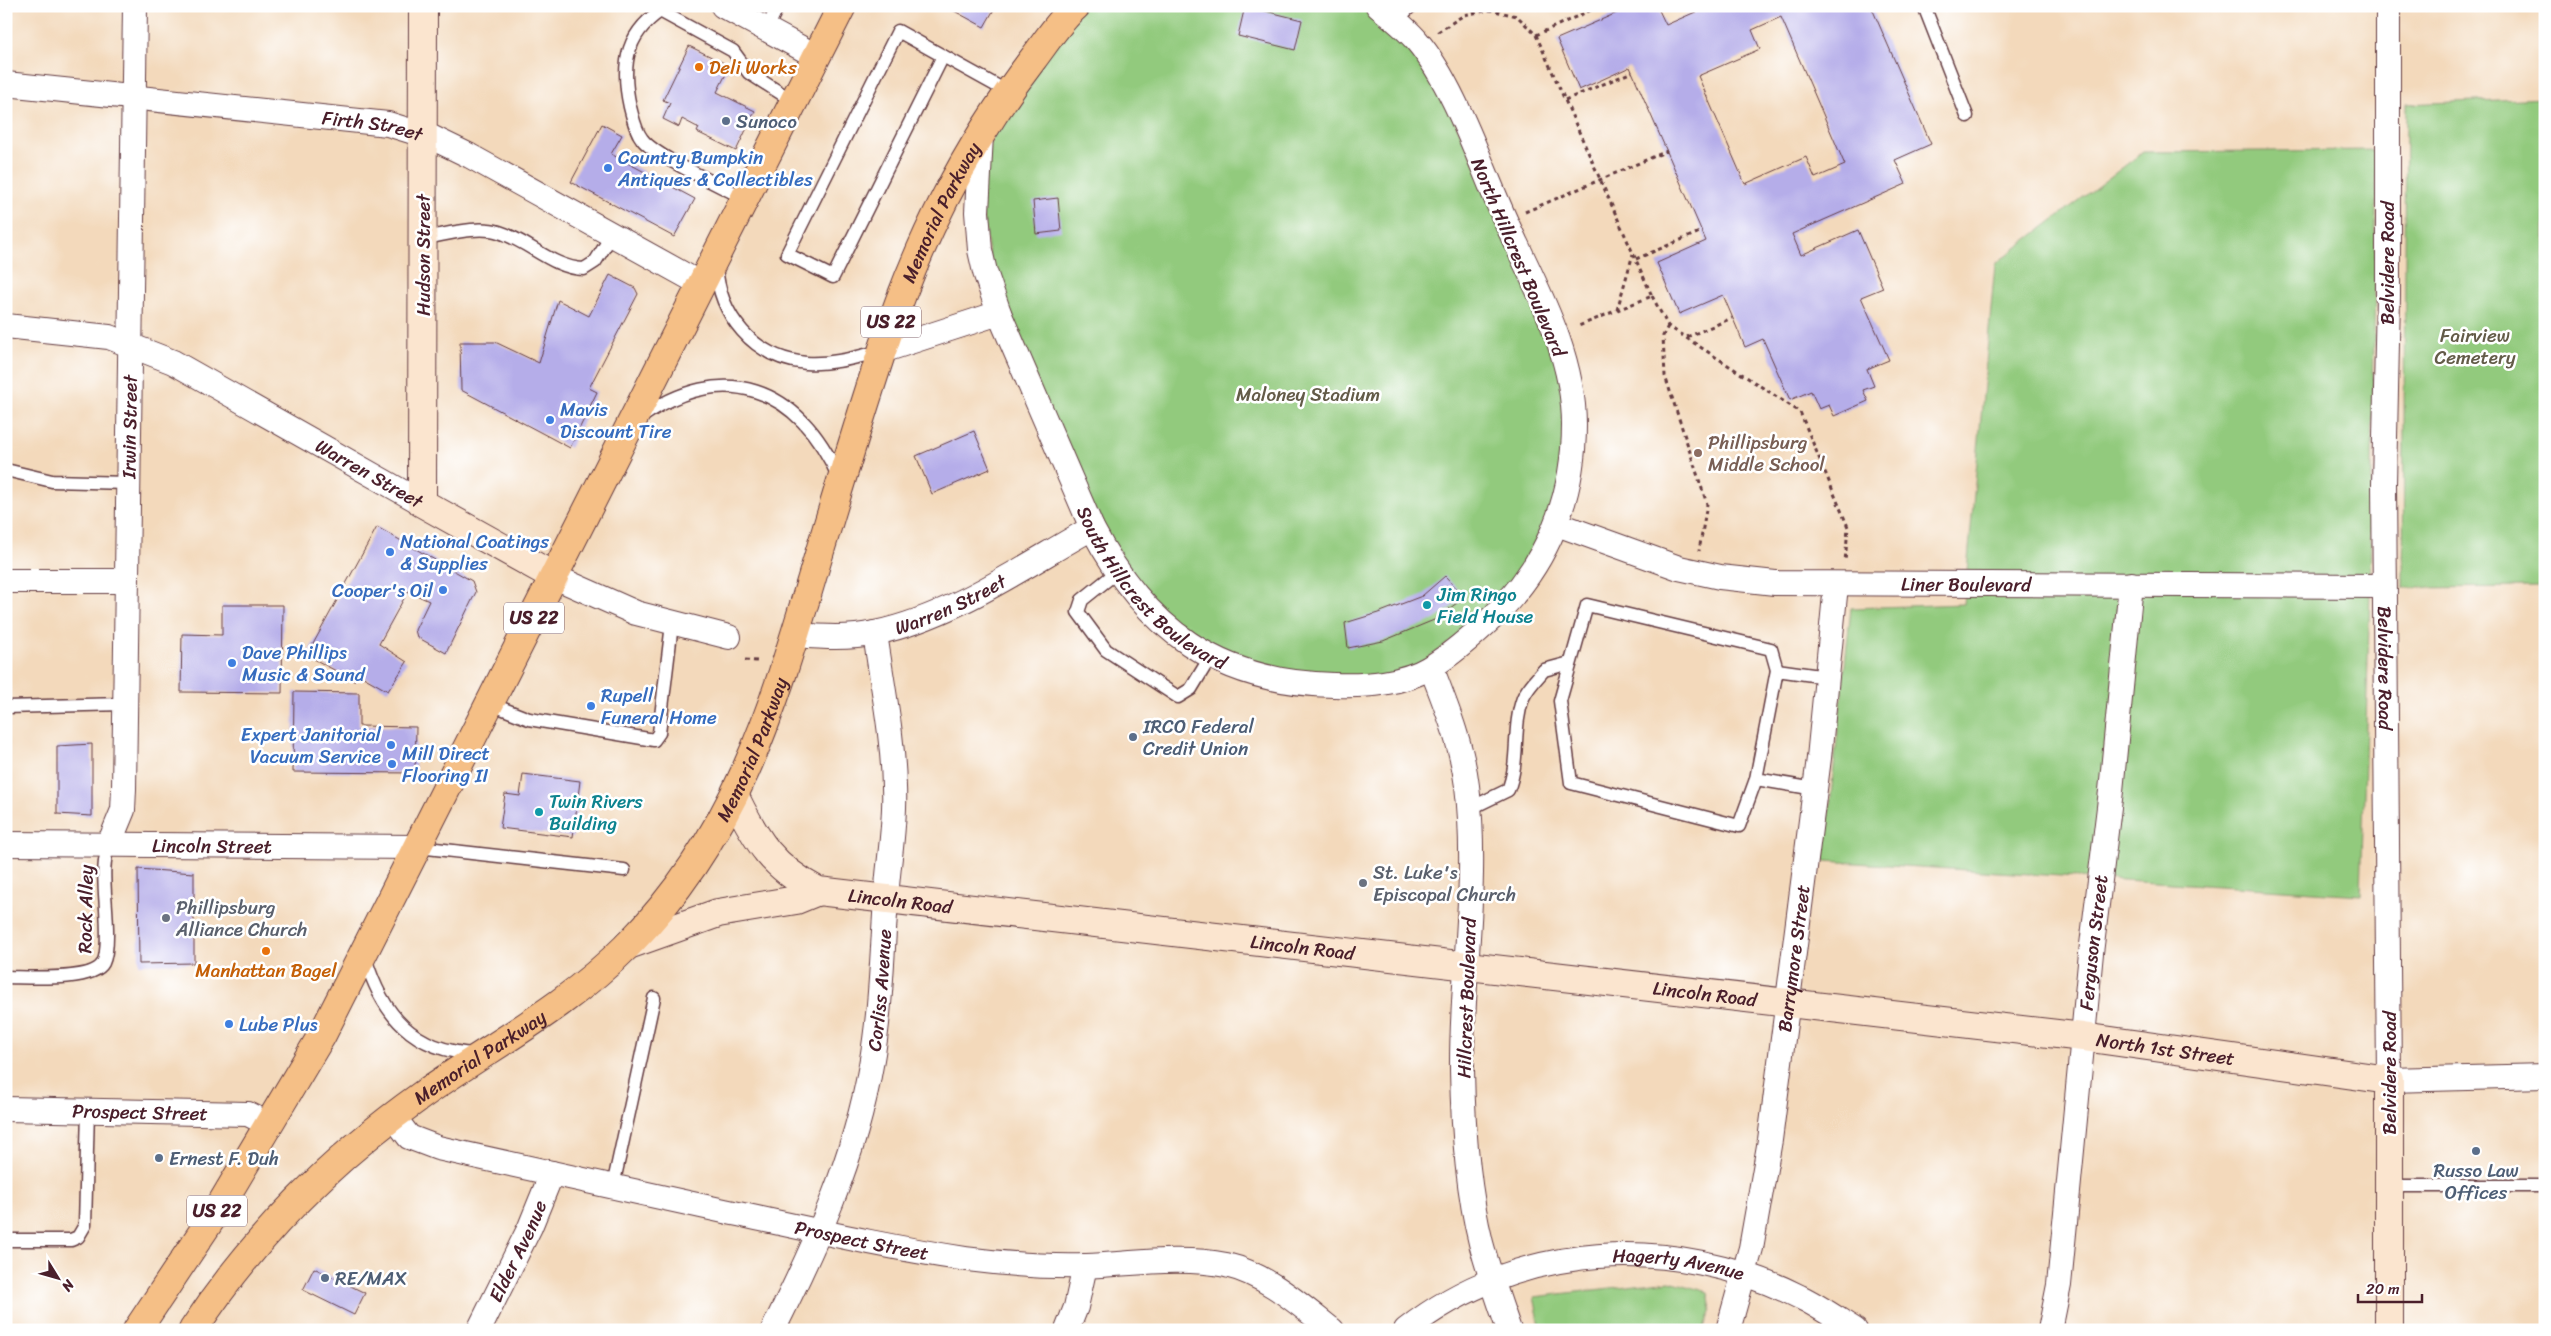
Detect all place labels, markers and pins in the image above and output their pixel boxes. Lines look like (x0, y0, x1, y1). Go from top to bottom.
place label: Deli Works (709, 51, 797, 84)
marker: Deli Works (693, 61, 705, 73)
place label: Sunoco (736, 105, 797, 138)
marker: Sunoco (720, 115, 732, 127)
place label: Country Bumpkin Antiques & Collectibles (617, 141, 813, 196)
marker: Country Bumpkin Antiques & Collectibles (602, 162, 614, 174)
place label: Mavis Discount Tire (560, 393, 672, 448)
marker: Mavis Discount Tire (544, 414, 556, 426)
place label: Phillipsburg Middle School (1708, 426, 1825, 481)
marker: Phillipsburg Middle School (1692, 447, 1704, 459)
place label: National Coatings & Supplies (400, 525, 549, 580)
marker: National Coatings & Supplies (384, 546, 396, 558)
place label: Cooper's Oil (332, 574, 434, 607)
place label: Jim Ringo Field House (1436, 578, 1534, 633)
marker: Cooper's Oil (437, 584, 449, 596)
marker: Jim Ringo Field House (1421, 599, 1433, 611)
place label: Dave Phillips Music & Sound (242, 636, 366, 691)
marker: Dave Phillips Music & Sound (226, 657, 238, 669)
place label: Rupell Funeral Home (601, 679, 717, 734)
marker: Rupell Funeral Home (585, 700, 597, 712)
place label: IRCO Federal Credit Union (1142, 710, 1254, 765)
place label: Expert Janitorial Vacuum Service (241, 718, 382, 773)
marker: IRCO Federal Credit Union (1127, 731, 1139, 743)
place label: Mill Direct Flooring II (402, 737, 490, 792)
marker: Expert Janitorial Vacuum Service (385, 739, 397, 751)
marker: Mill Direct Flooring II (386, 758, 398, 770)
place label: Twin Rivers Building (549, 785, 643, 840)
marker: Twin Rivers Building (533, 806, 545, 818)
place label: St. Luke's Episcopal Church (1373, 856, 1516, 911)
marker: St. Luke's Episcopal Church (1357, 877, 1369, 889)
place label: Phillipsburg Alliance Church (175, 891, 307, 946)
marker: Phillipsburg Alliance Church (160, 912, 172, 924)
marker: Manhattan Bagel (260, 945, 272, 957)
place label: Manhattan Bagel (195, 954, 337, 987)
place label: Lube Plus (239, 1008, 318, 1041)
marker: Lube Plus (223, 1018, 235, 1030)
place label: Ernest F. Duh (169, 1142, 279, 1175)
marker: Russo Law Offices (2470, 1145, 2482, 1157)
marker: Ernest F. Duh (153, 1152, 165, 1164)
place label: Russo Law Offices (2433, 1154, 2519, 1209)
place label: RE/MAX (335, 1262, 407, 1295)
marker: RE/MAX (319, 1272, 331, 1284)

